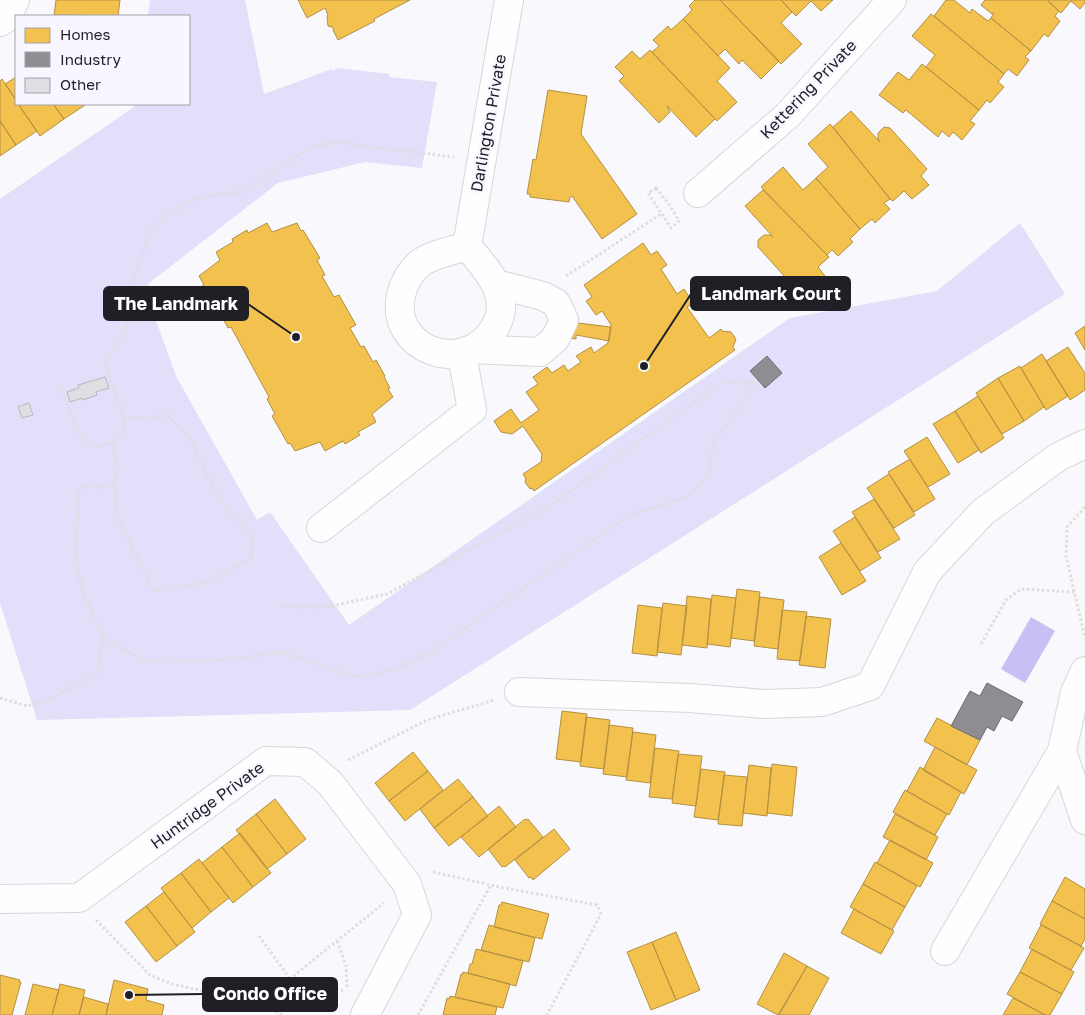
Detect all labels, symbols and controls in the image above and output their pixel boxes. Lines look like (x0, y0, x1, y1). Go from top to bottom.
legend (15, 15, 190, 105)
text: Homes (60, 25, 110, 43)
street label: Kettering Private (756, 35, 860, 143)
text: Industry (60, 50, 121, 68)
street label: Darlington Private (466, 53, 510, 193)
text: Other (60, 75, 101, 93)
callout: Landmark Court (691, 277, 850, 310)
text: Landmark Court (701, 282, 841, 304)
callout: The Landmark (104, 287, 248, 320)
text: The Landmark (114, 292, 239, 314)
street label: Huntridge Private (146, 757, 268, 853)
callout: Condo Office (203, 978, 337, 1011)
text: Condo Office (213, 982, 327, 1004)

